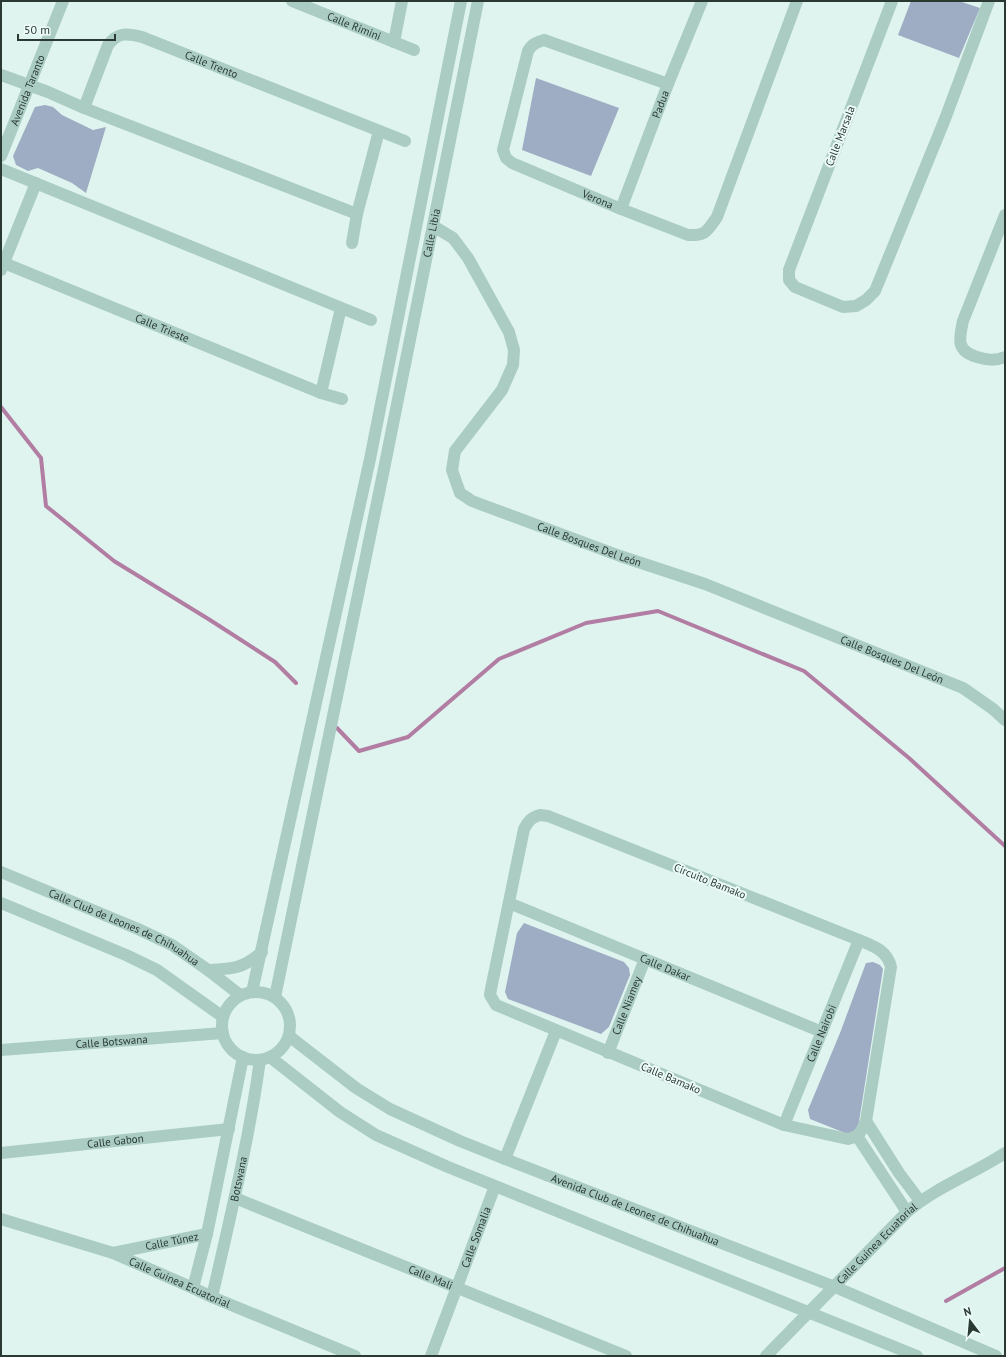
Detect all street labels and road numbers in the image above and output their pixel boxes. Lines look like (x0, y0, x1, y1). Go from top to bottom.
street label: Calle Rimini (325, 9, 383, 43)
street label: Calle Trento (183, 48, 240, 81)
street label: Avenida Taranto (7, 53, 48, 128)
street label: Padua (649, 88, 672, 120)
street label: Calle Marsala (822, 104, 858, 168)
street label: Verona (579, 186, 615, 212)
street label: Calle Libia (420, 207, 443, 259)
street label: Calle Trieste (133, 311, 192, 345)
street label: Calle Bosques Del León (535, 519, 643, 570)
street label: Calle Bosques Del León (838, 632, 946, 686)
street label: Circuito Bamako (672, 860, 748, 902)
street label: Calle Club de Leones de Chihuahua (47, 886, 202, 969)
street label: Calle Dakar (638, 951, 693, 984)
street label: Calle Niamey (609, 973, 645, 1037)
street label: Calle Nairobi (803, 1002, 839, 1064)
street label: Calle Botswana (75, 1032, 148, 1051)
street label: Calle Bamako (639, 1059, 703, 1097)
street label: Calle Gabon (86, 1131, 144, 1151)
street label: Botswana (227, 1155, 250, 1203)
street label: Avenida Club de Leones de Chihuahua (549, 1171, 721, 1248)
street label: Calle Guinea Ecuatorial (833, 1199, 921, 1287)
street label: Calle Somalia (458, 1205, 494, 1270)
street label: Calle Túnez (144, 1229, 200, 1253)
street label: Calle Guinea Ecuatorial (127, 1254, 233, 1311)
street label: Calle Mali (406, 1262, 455, 1292)

